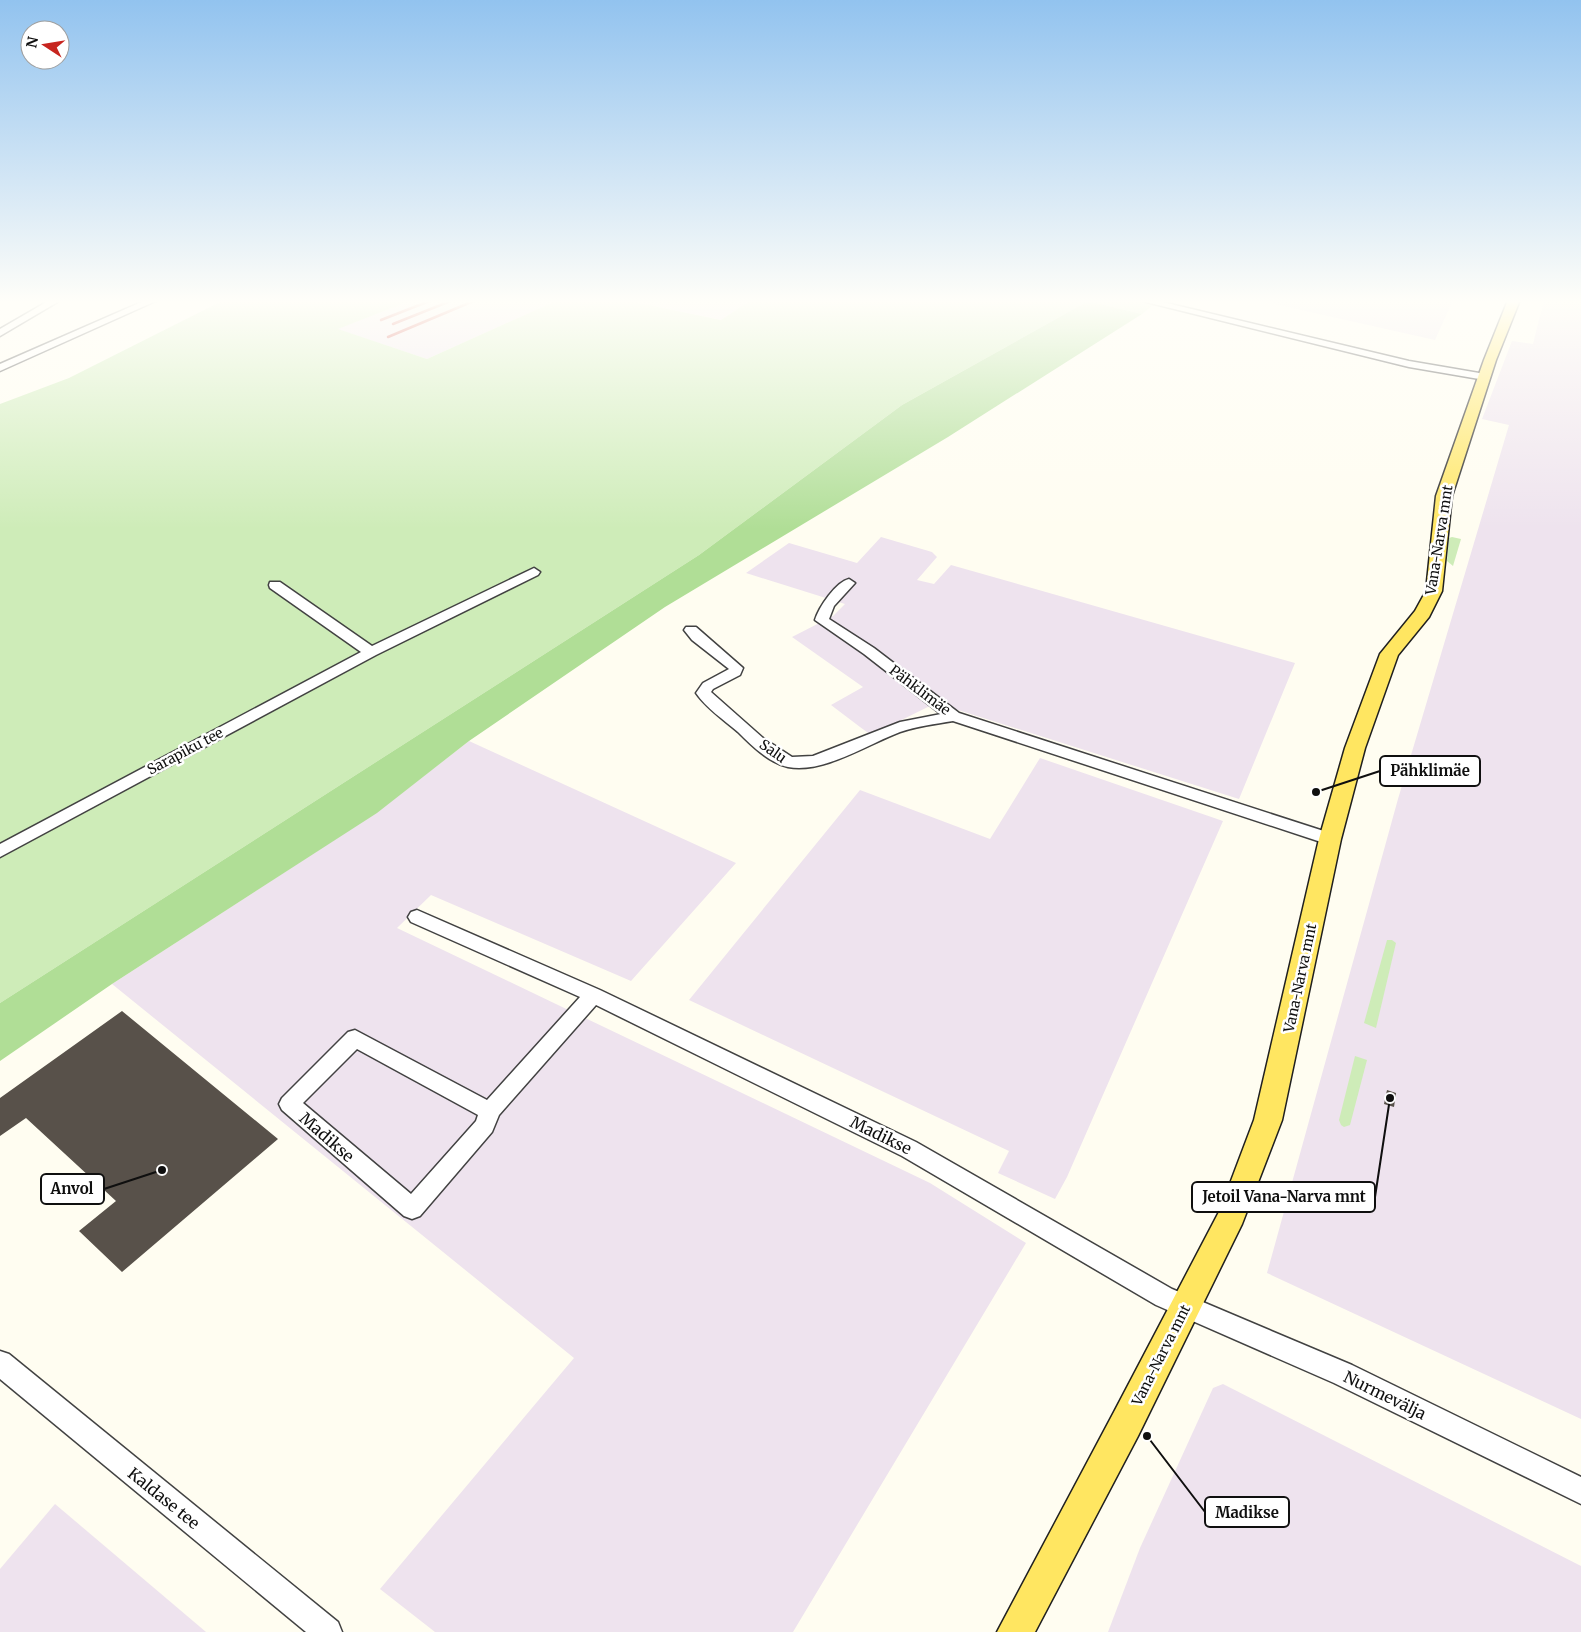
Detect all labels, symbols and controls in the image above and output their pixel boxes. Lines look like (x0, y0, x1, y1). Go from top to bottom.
north arrow (20, 20, 70, 70)
text: N (22, 35, 42, 50)
street label: Vana-Narva mnt (1421, 483, 1457, 597)
street label: Pähklimäe (886, 661, 954, 719)
street label: Sarapiku tee (144, 723, 226, 779)
street label: Salu (756, 735, 790, 767)
callout: Pähklimäe (1380, 756, 1480, 786)
text: Pähklimäe (1390, 761, 1470, 780)
street label: Vana-Narva mnt (1279, 921, 1320, 1035)
street label: Madikse (296, 1108, 358, 1166)
street label: Madikse (847, 1112, 915, 1158)
callout: Anvol (41, 1174, 104, 1204)
text: Anvol (50, 1179, 94, 1198)
callout: Jetoil Vana-Narva mnt (1192, 1182, 1375, 1212)
text: Jetoil Vana-Narva mnt (1201, 1187, 1366, 1206)
street label: Vana-Narva mnt (1127, 1301, 1194, 1409)
street label: Nurmevälja (1340, 1366, 1430, 1424)
street label: Kaldase tee (124, 1463, 204, 1533)
callout: Madikse (1205, 1497, 1289, 1527)
text: Madikse (1215, 1503, 1279, 1522)

